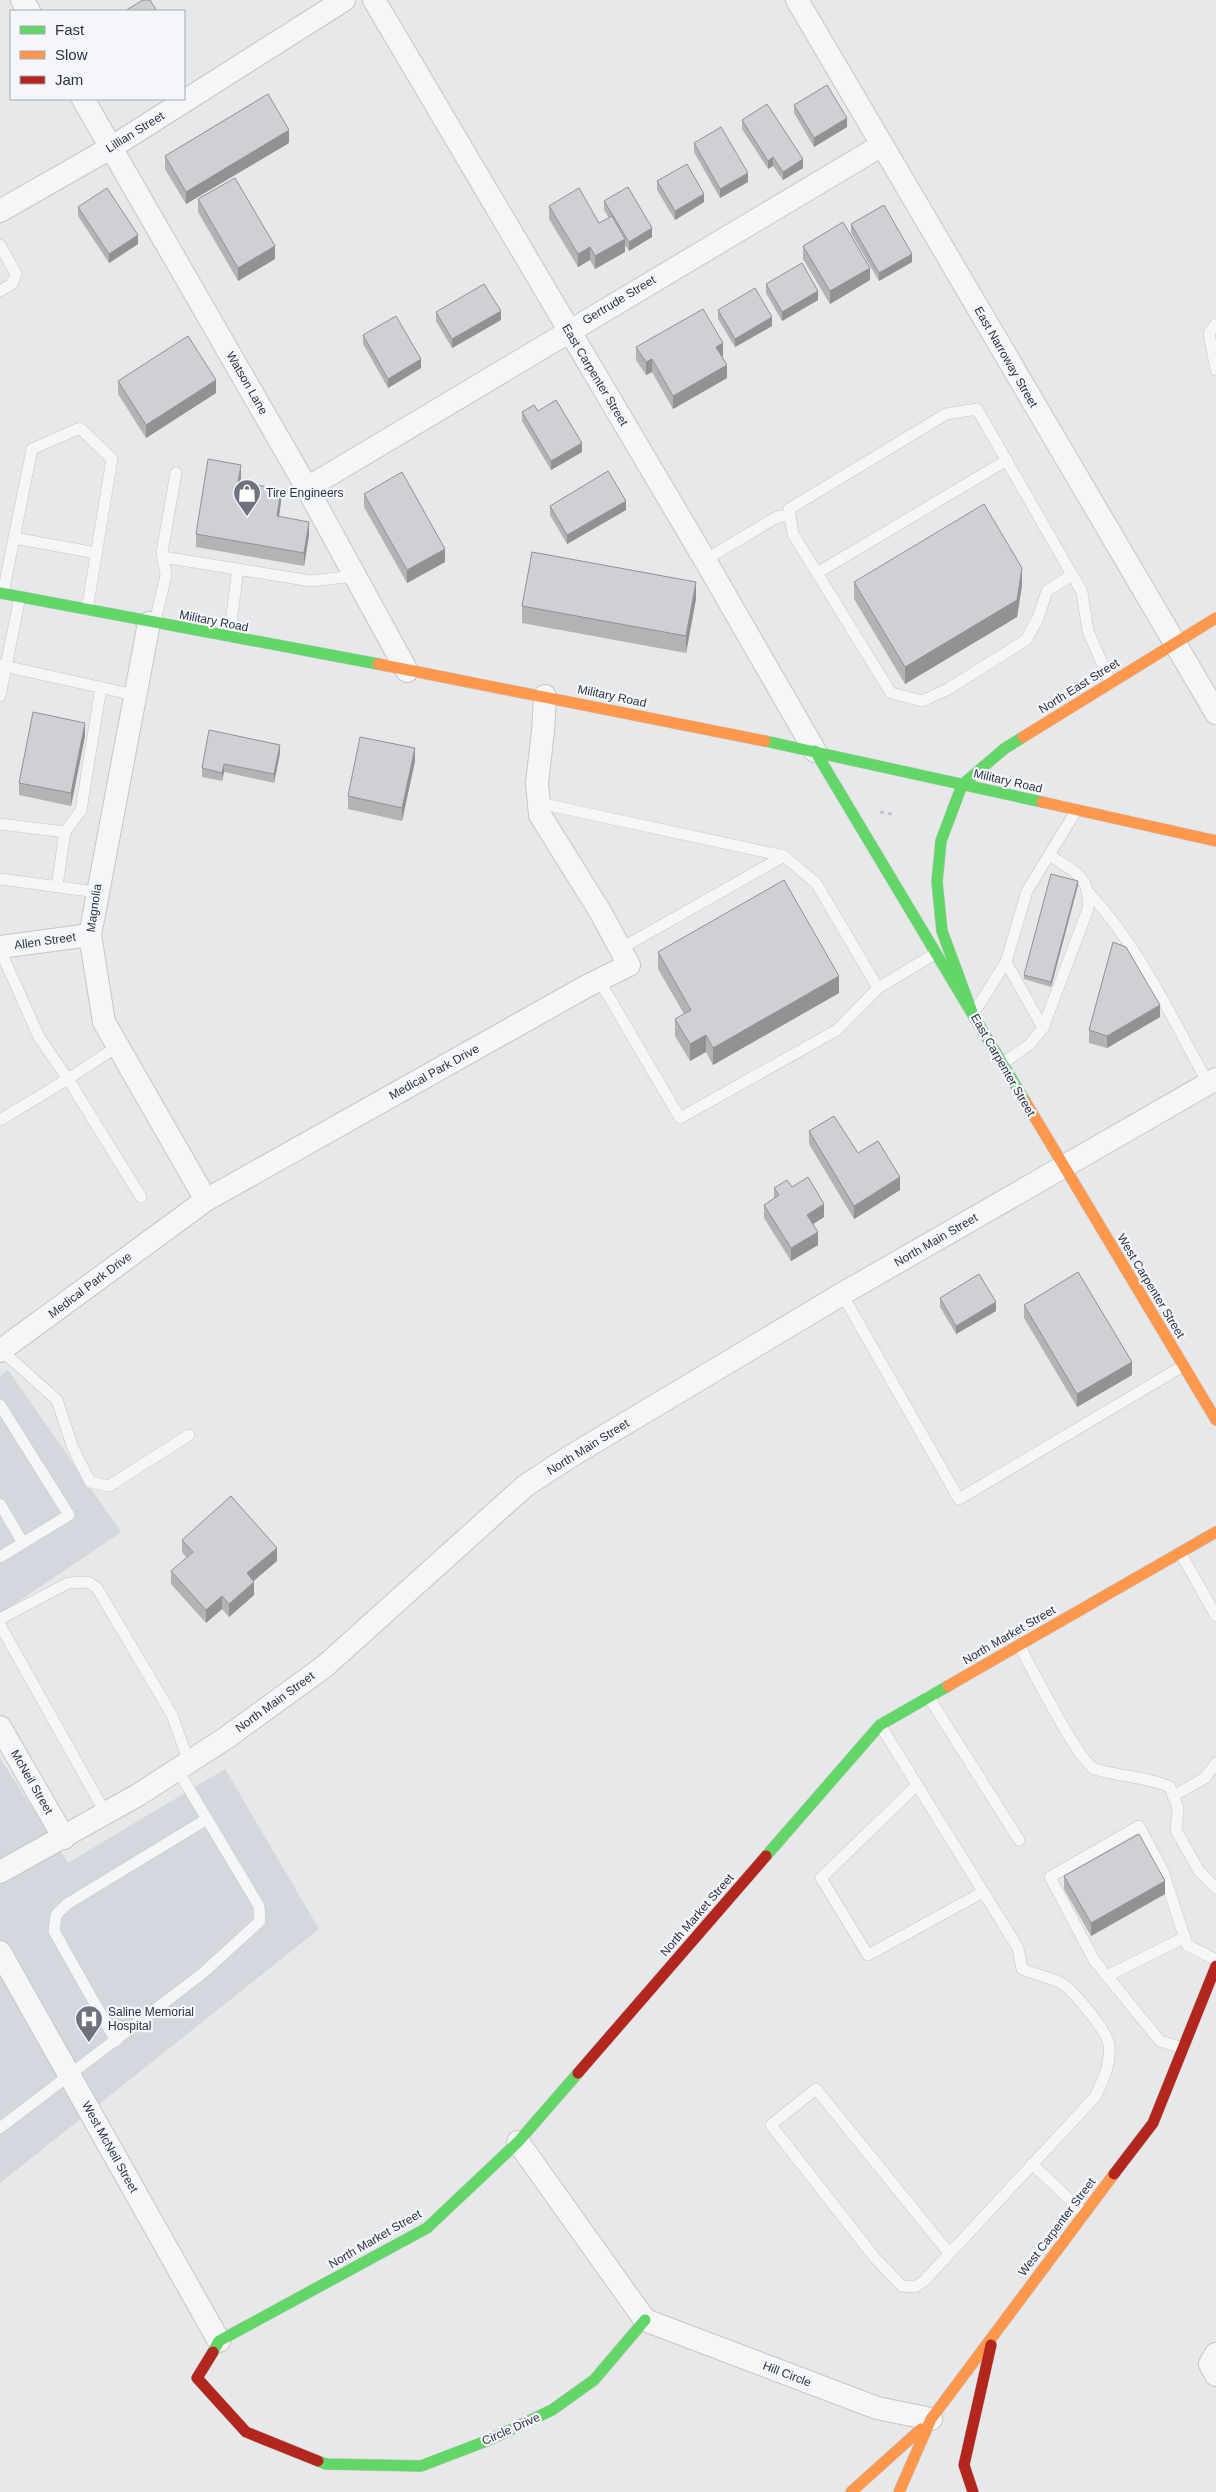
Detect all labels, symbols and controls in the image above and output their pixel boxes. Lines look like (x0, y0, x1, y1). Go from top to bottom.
legend (10, 10, 185, 100)
text: Fast (55, 21, 85, 38)
text: Slow (55, 46, 88, 63)
text: Jam (55, 71, 83, 88)
street label: Lillian Street (103, 108, 167, 155)
street label: Gertrude Street (580, 272, 659, 327)
street label: East Narroway Street (971, 304, 1041, 410)
street label: East Carpenter Street (559, 322, 631, 429)
street label: Watson Lane (223, 349, 271, 417)
shop icon: Tire Engineers (232, 478, 262, 517)
place label: Tire Engineers (266, 486, 344, 500)
street label: Military Road (178, 607, 250, 635)
street label: North East Street (1036, 655, 1122, 716)
street label: Military Road (576, 682, 648, 710)
street label: Military Road (972, 766, 1044, 796)
street label: Magnolia (84, 883, 104, 933)
street label: Allen Street (13, 930, 77, 952)
street label: East Carpenter Street (968, 1011, 1038, 1119)
street label: Medical Park Drive (387, 1041, 482, 1103)
street label: North Main Street (892, 1210, 981, 1270)
street label: West Carpenter Street (1114, 1231, 1188, 1341)
street label: Medical Park Drive (46, 1249, 135, 1321)
street label: North Main Street (544, 1416, 632, 1478)
street label: North Market Street (960, 1602, 1058, 1667)
street label: North Main Street (233, 1668, 318, 1735)
street label: McNeil Street (8, 1747, 56, 1817)
street label: North Market Street (657, 1870, 737, 1959)
hospital icon: Saline Memorial Hospital (74, 2004, 104, 2043)
place label: Saline Memorial Hospital (108, 2005, 194, 2033)
street label: West McNeil Street (79, 2099, 141, 2196)
street label: West Carpenter Street (1016, 2175, 1099, 2279)
street label: North Market Street (326, 2206, 424, 2271)
street label: Hill Circle (761, 2358, 813, 2390)
street label: Circle Drive (480, 2410, 542, 2448)

